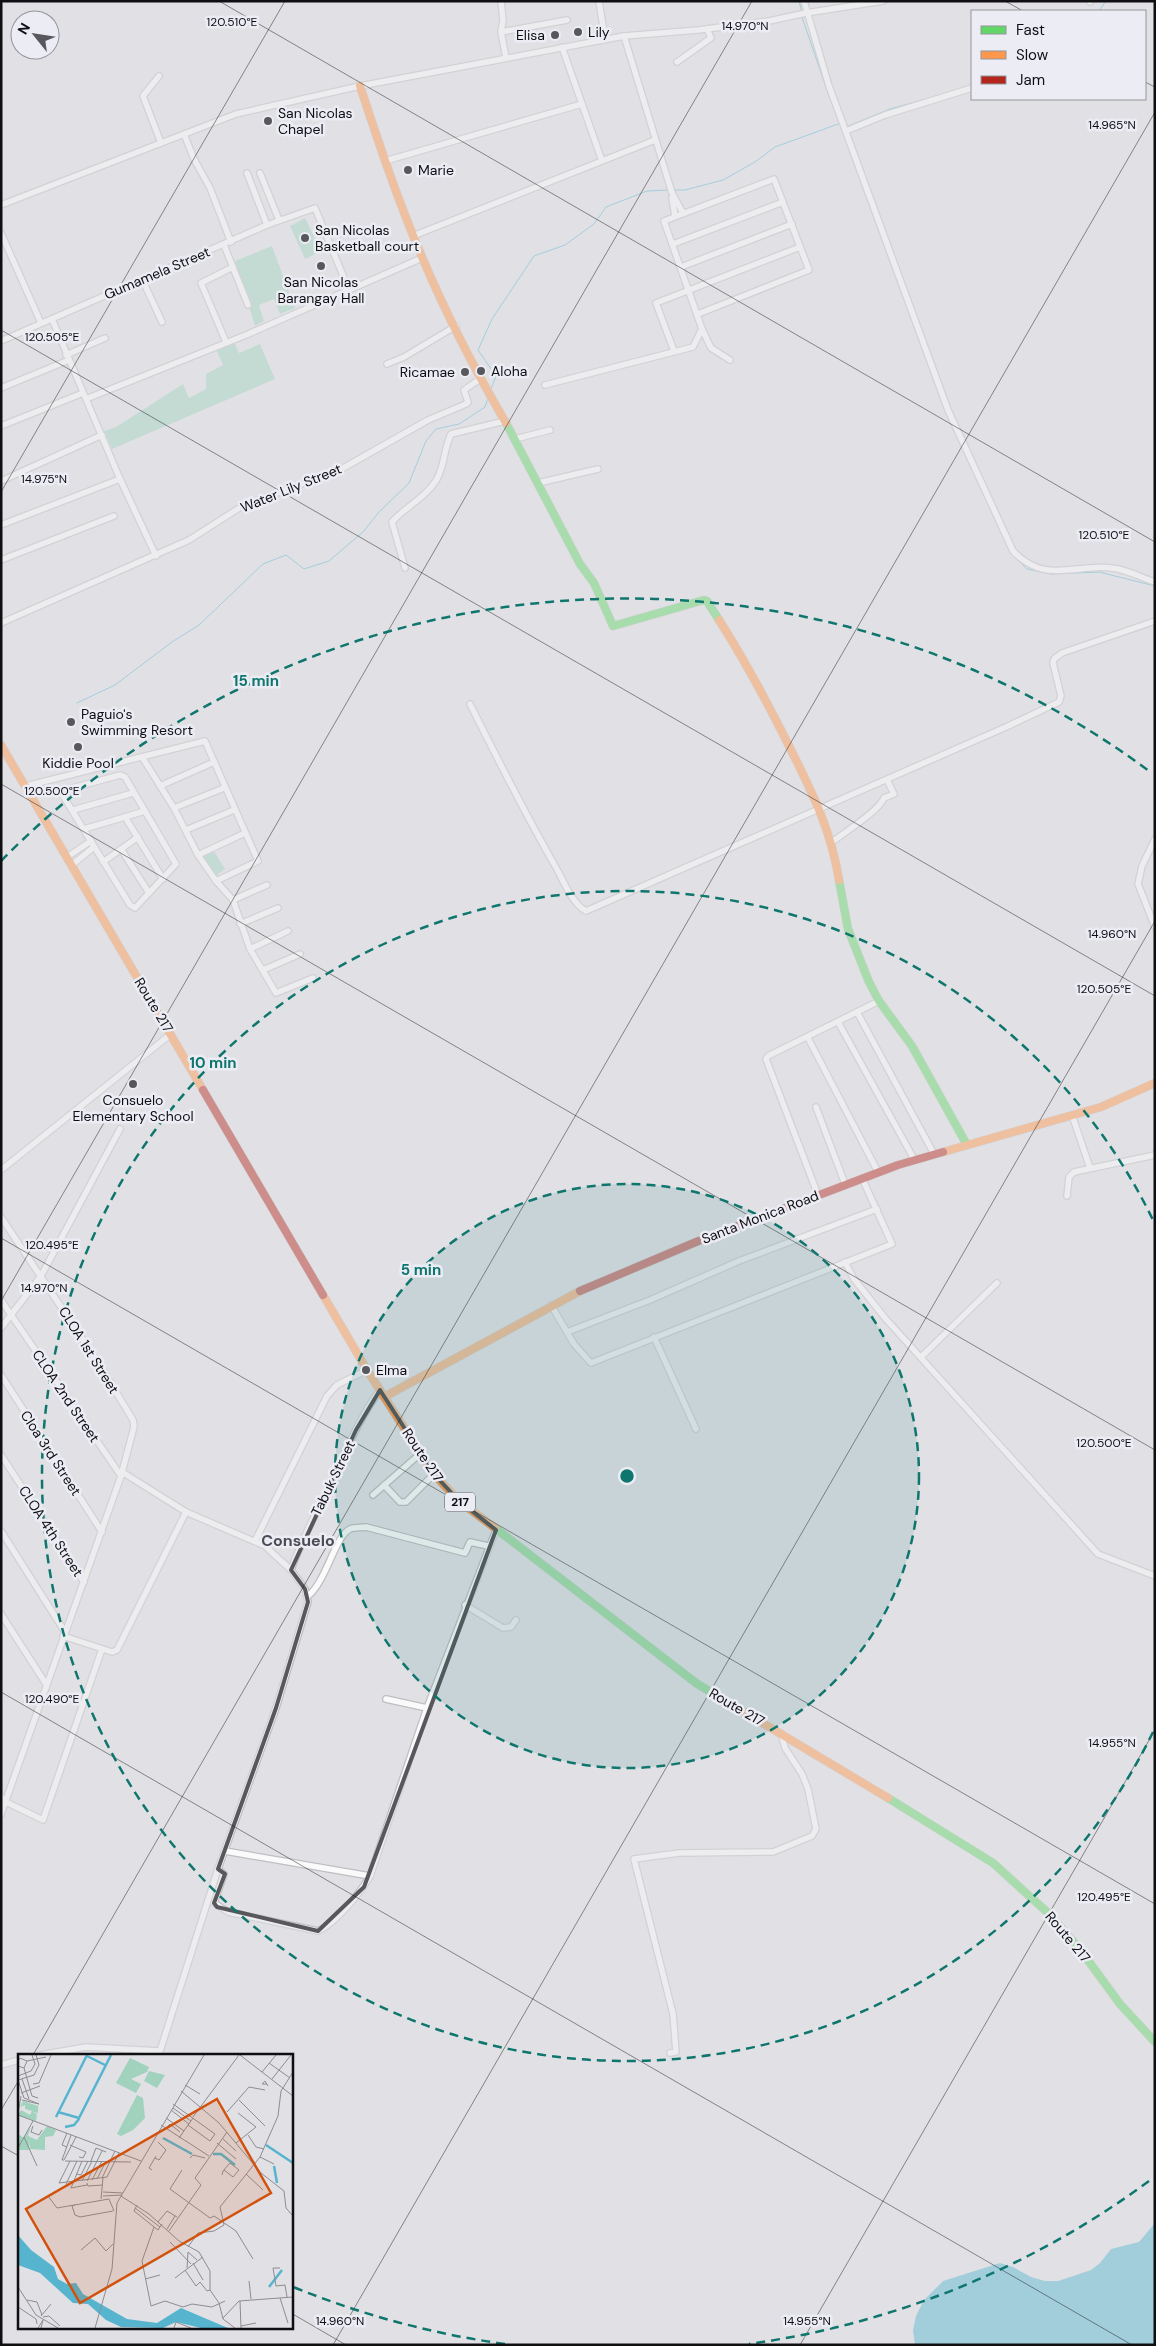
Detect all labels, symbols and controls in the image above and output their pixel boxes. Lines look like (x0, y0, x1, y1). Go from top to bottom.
north arrow (10, 10, 60, 60)
legend (971, 10, 1146, 100)
text: 120.510°E (207, 14, 258, 30)
text: 14.970°N (721, 18, 769, 34)
text: N (13, 20, 34, 37)
text: Fast (1016, 20, 1045, 40)
place label: Lily (588, 23, 610, 41)
place label: Elisa (516, 26, 545, 44)
marker: Lily (572, 26, 584, 38)
marker: Elisa (549, 29, 561, 41)
text: Slow (1016, 45, 1049, 65)
text: Jam (1016, 70, 1045, 90)
place label: San Nicolas Chapel (278, 104, 353, 138)
marker: San Nicolas Chapel (262, 115, 274, 127)
text: 14.965°N (1088, 117, 1136, 133)
place label: Marie (418, 161, 454, 179)
marker: Marie (402, 164, 414, 176)
place label: San Nicolas Basketball court (315, 221, 419, 255)
marker: San Nicolas Basketball court (299, 232, 311, 244)
street label: Gumamela Street (101, 243, 213, 303)
marker: San Nicolas Barangay Hall (315, 260, 327, 272)
place label: San Nicolas Barangay Hall (277, 273, 365, 307)
text: 120.505°E (25, 329, 79, 345)
place label: Aloha (491, 362, 527, 380)
place label: Ricamae (400, 363, 455, 381)
marker: Aloha (475, 365, 487, 377)
marker: Ricamae (459, 366, 471, 378)
street label: Water Lily Street (238, 460, 344, 516)
text: 14.975°N (21, 471, 67, 487)
text: 120.510°E (1079, 527, 1130, 543)
text: 15 min (233, 671, 279, 691)
place label: Paguio's Swimming Resort (81, 705, 193, 739)
marker: Paguio's Swimming Resort (65, 716, 77, 728)
marker: Kiddie Pool (72, 741, 84, 753)
place label: Kiddie Pool (42, 754, 114, 772)
text: 120.500°E (24, 783, 80, 799)
text: 14.960°N (1088, 926, 1136, 942)
street label: Route 217 (131, 974, 177, 1036)
text: 120.505°E (1077, 981, 1131, 997)
text: 10 min (189, 1053, 237, 1073)
marker: Consuelo Elementary School (127, 1078, 139, 1090)
place label: Consuelo Elementary School (72, 1091, 194, 1125)
street label: Santa Monica Road (699, 1186, 821, 1248)
text: 120.495°E (25, 1237, 79, 1253)
text: 5 min (401, 1260, 441, 1280)
text: 14.970°N (20, 1280, 68, 1296)
street label: CLOA 1st Street (55, 1303, 123, 1397)
street label: CLOA 2nd Street (28, 1346, 104, 1446)
place label: Elma (376, 1361, 407, 1379)
marker: Elma (360, 1364, 372, 1376)
street label: Cloa 3rd Street (17, 1407, 85, 1499)
street label: Route 217 (398, 1425, 448, 1485)
text: 120.500°E (1076, 1435, 1132, 1451)
street label: Tabuk Street (307, 1437, 359, 1519)
centre of rings (618, 1467, 636, 1485)
street label: CLOA 4th Street (15, 1482, 87, 1580)
road number: 217 (445, 1492, 475, 1511)
district label: Consuelo (261, 1530, 335, 1551)
street label: Route 217 (706, 1684, 768, 1730)
text: 120.490°E (25, 1691, 79, 1707)
text: 14.955°N (1088, 1735, 1136, 1751)
text: 120.495°E (1077, 1889, 1131, 1905)
street label: Route 217 (1041, 1908, 1095, 1966)
inset map (18, 2054, 292, 2328)
text: 14.960°N (316, 2313, 364, 2329)
text: 14.955°N (783, 2313, 831, 2329)

